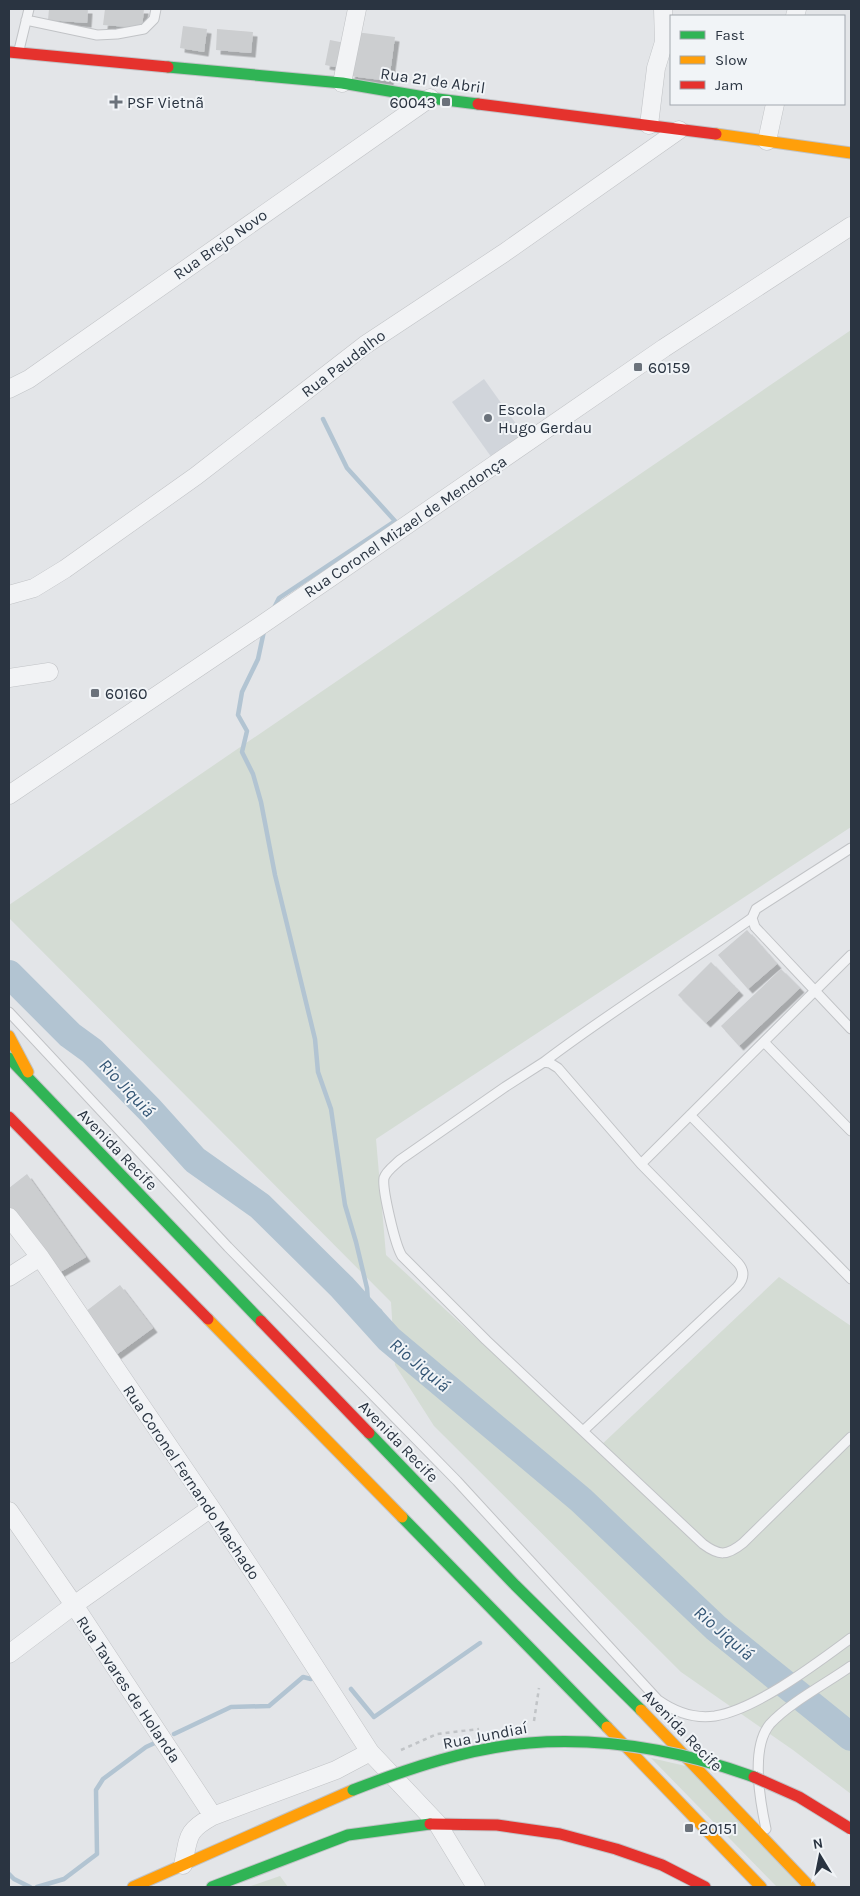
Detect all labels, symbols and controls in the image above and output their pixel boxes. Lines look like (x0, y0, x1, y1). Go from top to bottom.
legend (670, 15, 845, 105)
text: Fast (715, 26, 745, 44)
text: Slow (715, 51, 747, 69)
street label: Rua 21 de Abril (379, 64, 487, 97)
text: Jam (715, 76, 743, 94)
place label: PSF Vietnã (127, 93, 204, 112)
place label: 60043 (389, 93, 436, 112)
marker: PSF Vietnã (109, 95, 123, 109)
marker: 60043 (440, 96, 452, 108)
street label: Rua Brejo Novo (170, 205, 271, 284)
street label: Rua Paudalho (297, 326, 389, 401)
place label: 60159 (648, 358, 690, 377)
marker: 60159 (632, 361, 644, 373)
place label: Escola Hugo Gerdau (498, 400, 592, 437)
marker: Escola Hugo Gerdau (482, 412, 494, 424)
street label: Rua Coronel Mizael de Mendonça (300, 451, 510, 602)
place label: 60160 (105, 684, 148, 703)
marker: 60160 (89, 687, 101, 699)
water label: Rio Jiquiá (94, 1054, 160, 1122)
street label: Avenida Recife (74, 1104, 161, 1194)
water label: Rio Jiquiá (385, 1333, 455, 1397)
street label: Rua Coronel Fernando Machado (119, 1381, 264, 1583)
street label: Avenida Recife (355, 1396, 442, 1486)
water label: Rio Jiquiá (690, 1601, 758, 1665)
street label: Rua Tavares de Holanda (72, 1612, 185, 1766)
street label: Avenida Recife (639, 1685, 726, 1775)
street label: Rua Jundiaí (441, 1718, 529, 1753)
place label: 20151 (699, 1819, 737, 1838)
marker: 20151 (683, 1822, 695, 1834)
north arrow (795, 1831, 845, 1881)
text: N (811, 1834, 824, 1853)

